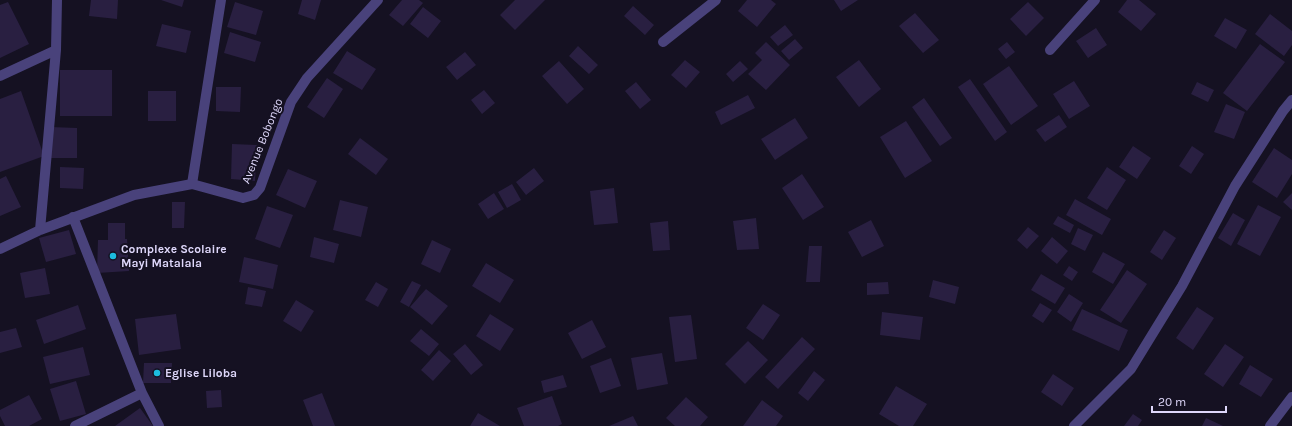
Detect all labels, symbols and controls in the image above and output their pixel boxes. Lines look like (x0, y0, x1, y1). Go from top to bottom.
street label: Avenue Bobongo (239, 96, 285, 186)
place label: Complexe Scolaire Mayi Matalala (121, 242, 227, 270)
marker: Complexe Scolaire Mayi Matalala (108, 251, 118, 261)
place label: Eglise Liloba (165, 366, 237, 380)
marker: Eglise Liloba (152, 368, 162, 378)
scale bar (1152, 388, 1226, 414)
text: 20 m (1158, 395, 1186, 409)

